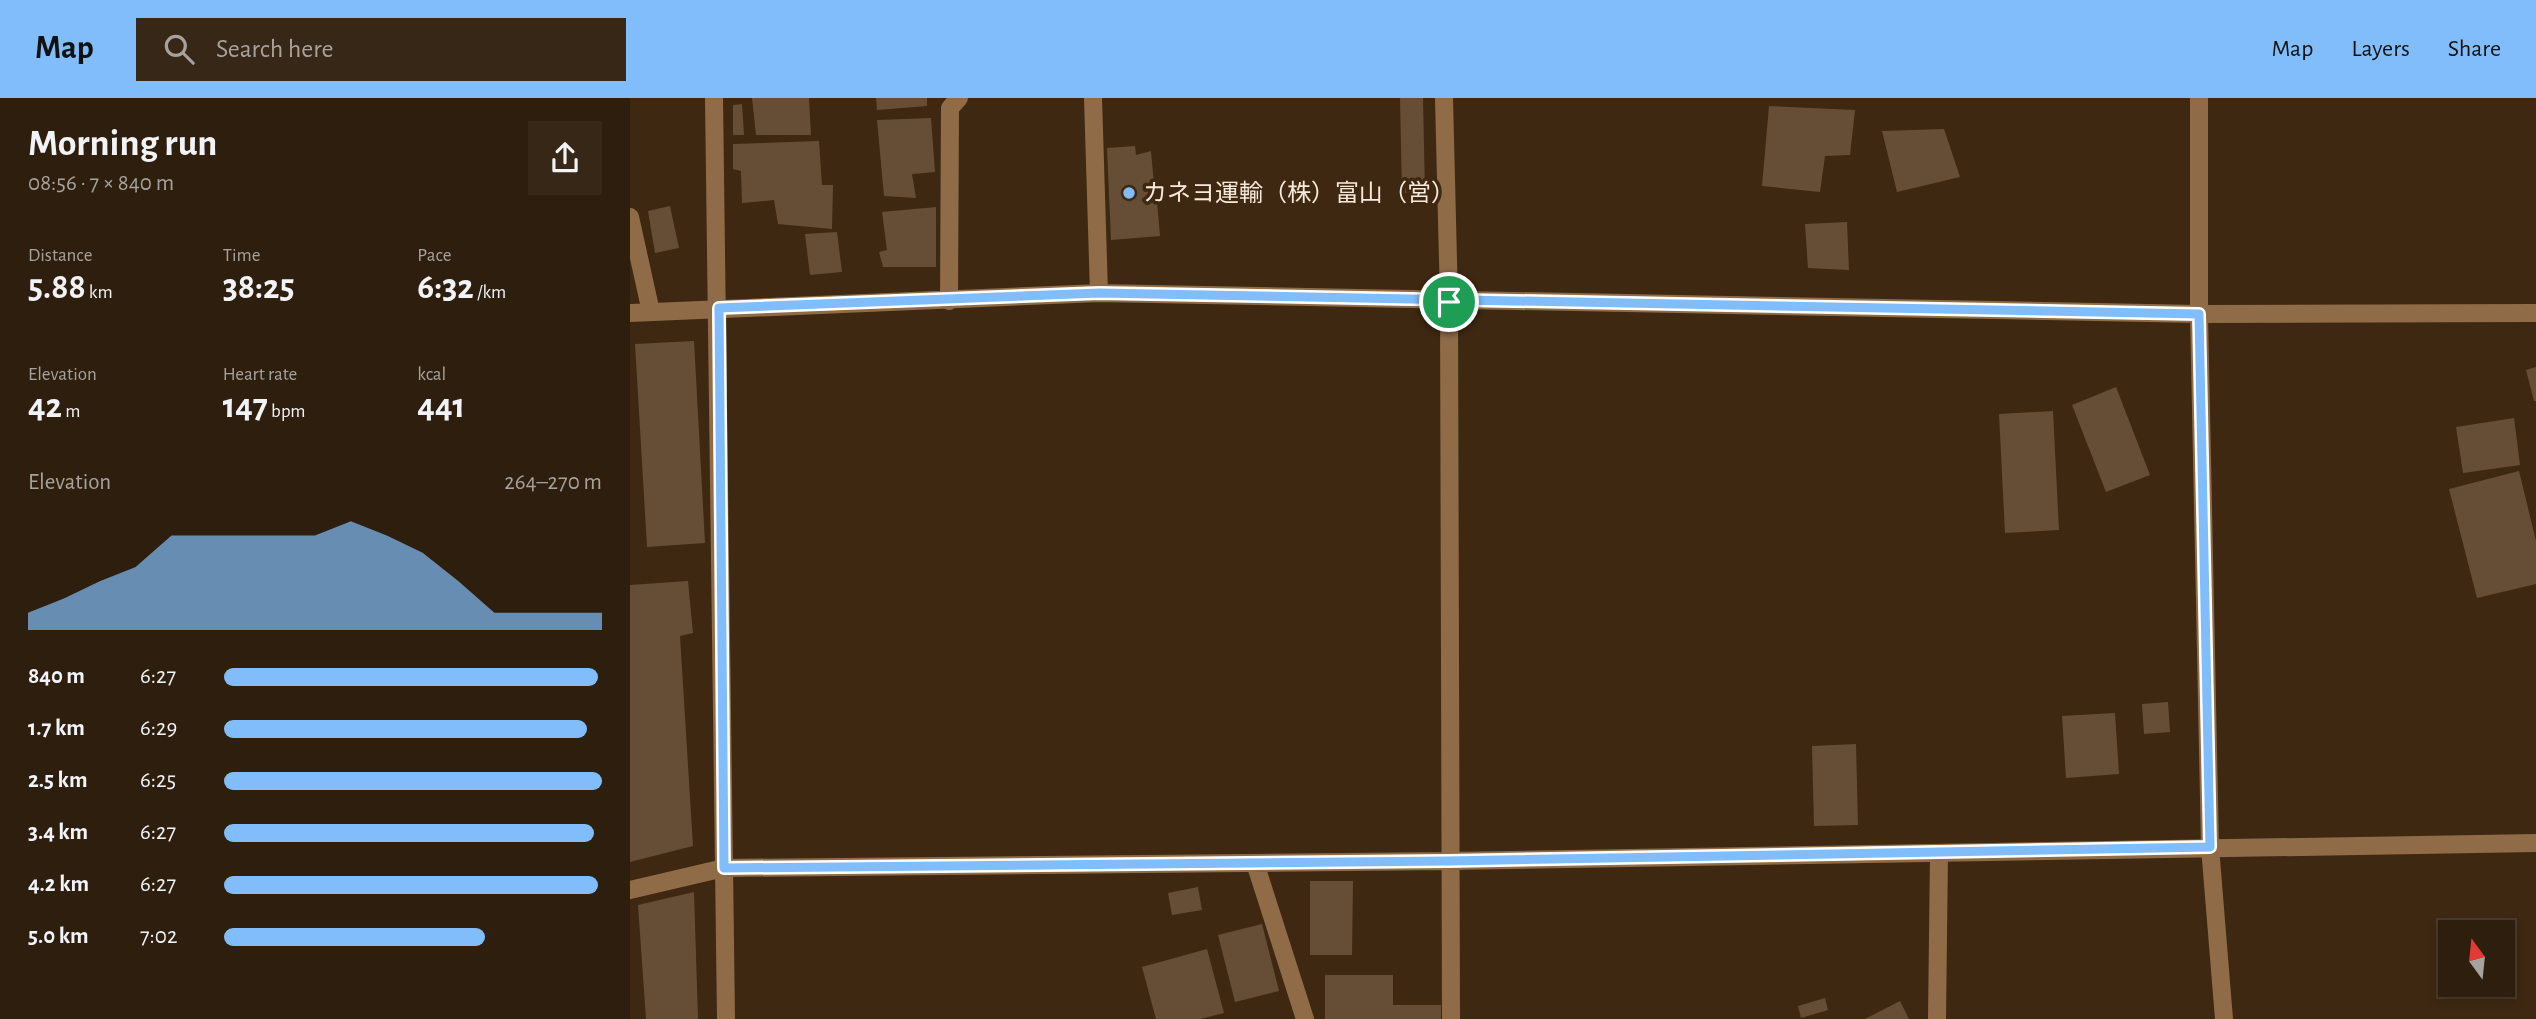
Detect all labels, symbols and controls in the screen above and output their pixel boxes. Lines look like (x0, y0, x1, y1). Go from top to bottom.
search box (136, 18, 626, 81)
icon: search (160, 30, 198, 68)
text: Map (35, 32, 94, 65)
text: Search here (216, 36, 334, 62)
text: Map (2271, 37, 2313, 61)
text: Layers (2351, 37, 2410, 61)
text: Share (2448, 37, 2501, 61)
button: share (528, 121, 602, 195)
text: Morning run (28, 125, 217, 163)
text: 08:56 · 7 × 840 m (28, 172, 174, 195)
place label: カネヨ運輸（株）富山（営） (1143, 180, 1455, 206)
marker: カネヨ運輸（株）富山（営） (1121, 185, 1137, 201)
text: Distance (28, 246, 92, 265)
text: Time (223, 246, 261, 265)
text: Pace (417, 246, 452, 265)
text: 5.88 (28, 270, 86, 305)
text: 38:25 (223, 270, 295, 305)
text: 6:32 (417, 270, 474, 305)
pin (1419, 272, 1479, 332)
text: km (86, 283, 113, 302)
text: /km (474, 283, 506, 302)
icon: arrive (1430, 283, 1468, 321)
text: Elevation (28, 365, 97, 384)
text: Heart rate (223, 365, 297, 384)
text: kcal (417, 365, 446, 384)
text: 42 (28, 389, 62, 424)
text: 147 (223, 389, 268, 424)
text: 441 (417, 389, 465, 424)
text: m (62, 402, 80, 421)
text: bpm (268, 402, 306, 421)
text: Elevation (28, 471, 111, 494)
text: 264–270 m (504, 471, 602, 494)
text: 840 m (28, 665, 85, 688)
text: 6:27 (140, 665, 176, 688)
text: 1.7 km (28, 717, 85, 740)
text: 6:29 (140, 717, 177, 740)
text: 2.5 km (28, 769, 87, 792)
text: 6:25 (140, 769, 176, 792)
text: 3.4 km (28, 821, 88, 844)
text: 6:27 (140, 821, 176, 844)
text: 4.2 km (28, 873, 89, 896)
text: 6:27 (140, 873, 176, 896)
north arrow (2438, 920, 2515, 998)
map controls (2438, 920, 2515, 997)
text: 5.0 km (28, 925, 89, 948)
text: 7:02 (140, 925, 177, 948)

